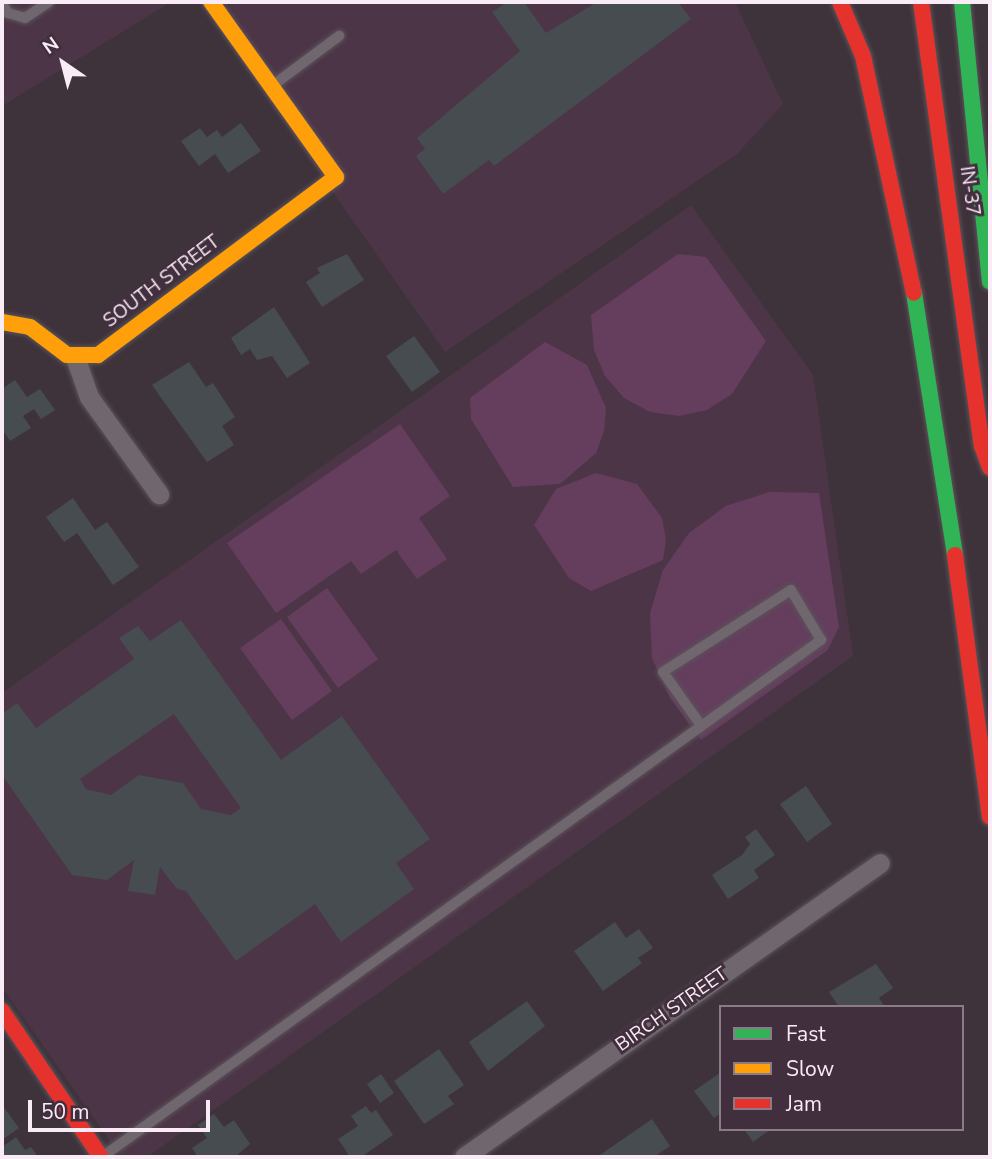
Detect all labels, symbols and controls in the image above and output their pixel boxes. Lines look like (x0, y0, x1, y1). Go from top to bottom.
north arrow (28, 28, 98, 98)
text: N (38, 31, 64, 61)
street label: IN-37 (954, 165, 984, 217)
street label: SOUTH STREET (99, 231, 225, 333)
street label: BIRCH STREET (612, 963, 732, 1057)
legend (719, 1005, 964, 1131)
text: Fast (786, 1020, 826, 1048)
text: Slow (786, 1055, 834, 1083)
scale bar (32, 1086, 214, 1130)
text: Jam (786, 1090, 822, 1118)
text: 50 m (41, 1098, 90, 1126)

